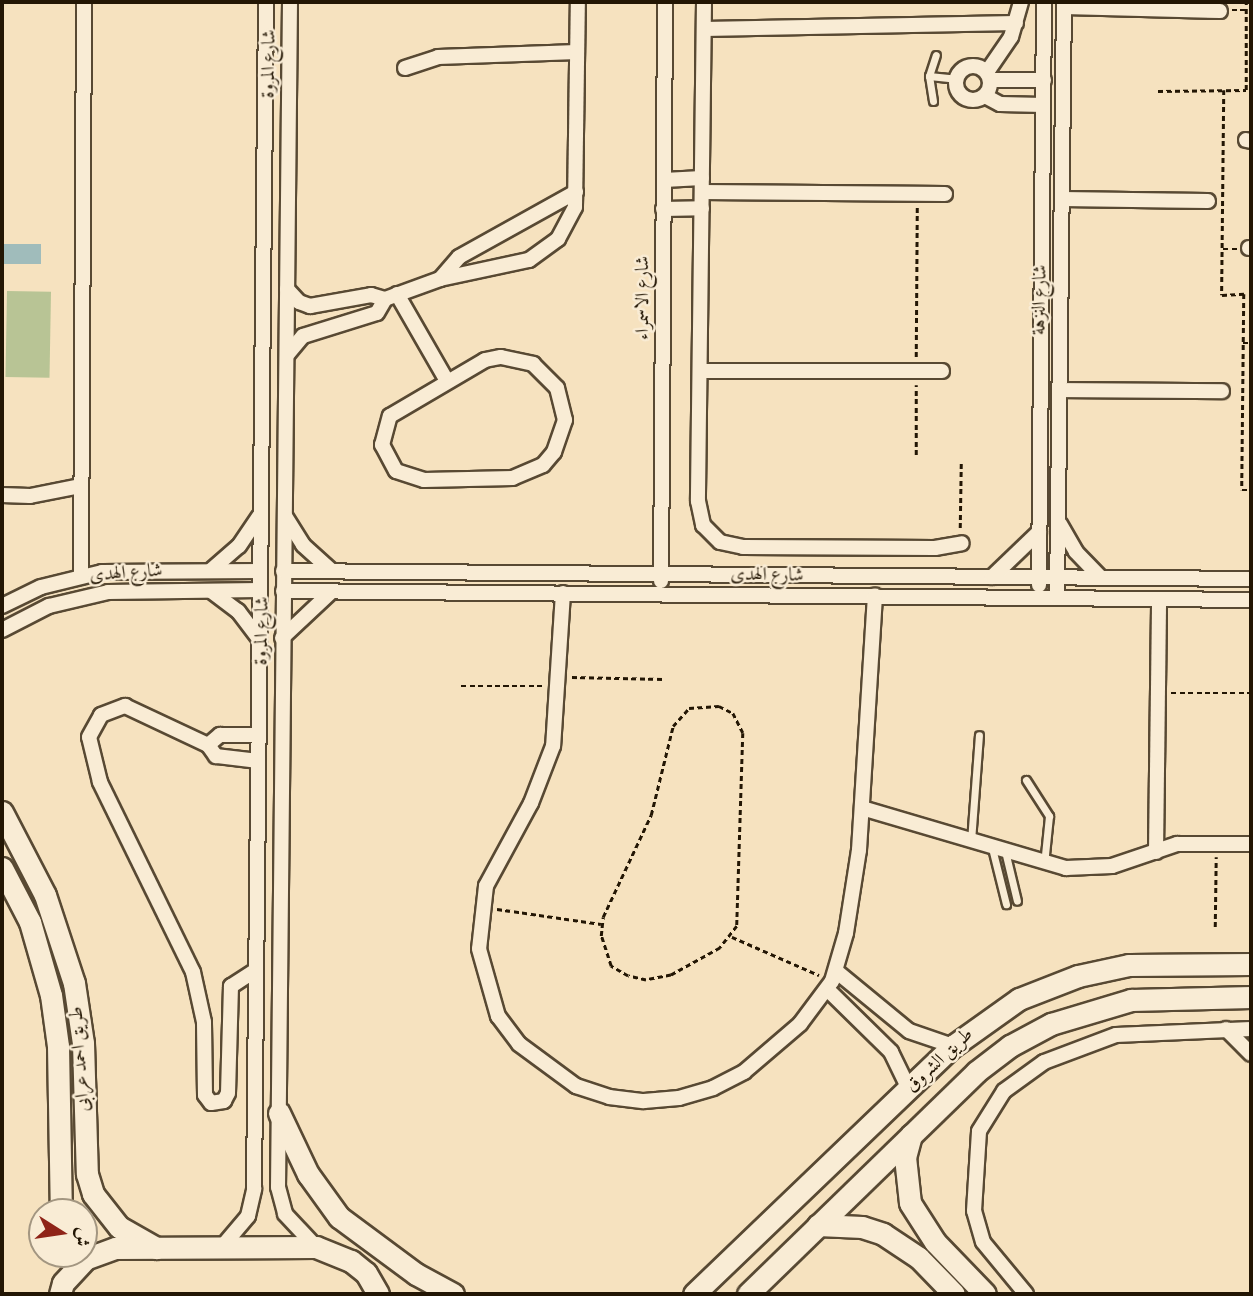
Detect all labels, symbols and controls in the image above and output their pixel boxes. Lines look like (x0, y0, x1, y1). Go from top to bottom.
street label: شارع المروة (258, 29, 282, 99)
street label: شارع الاسمراء (633, 256, 655, 340)
street label: شارع النزهة (1029, 265, 1053, 335)
street label: شارع الهدى (89, 560, 163, 588)
street label: شارع الهدى (730, 564, 804, 588)
street label: شارع المروة (251, 596, 275, 666)
street label: طريق احمد عرابى (66, 1006, 96, 1112)
street label: طريق الشروق (901, 1024, 979, 1098)
north arrow (28, 1198, 98, 1268)
text: ش (67, 1225, 96, 1249)

